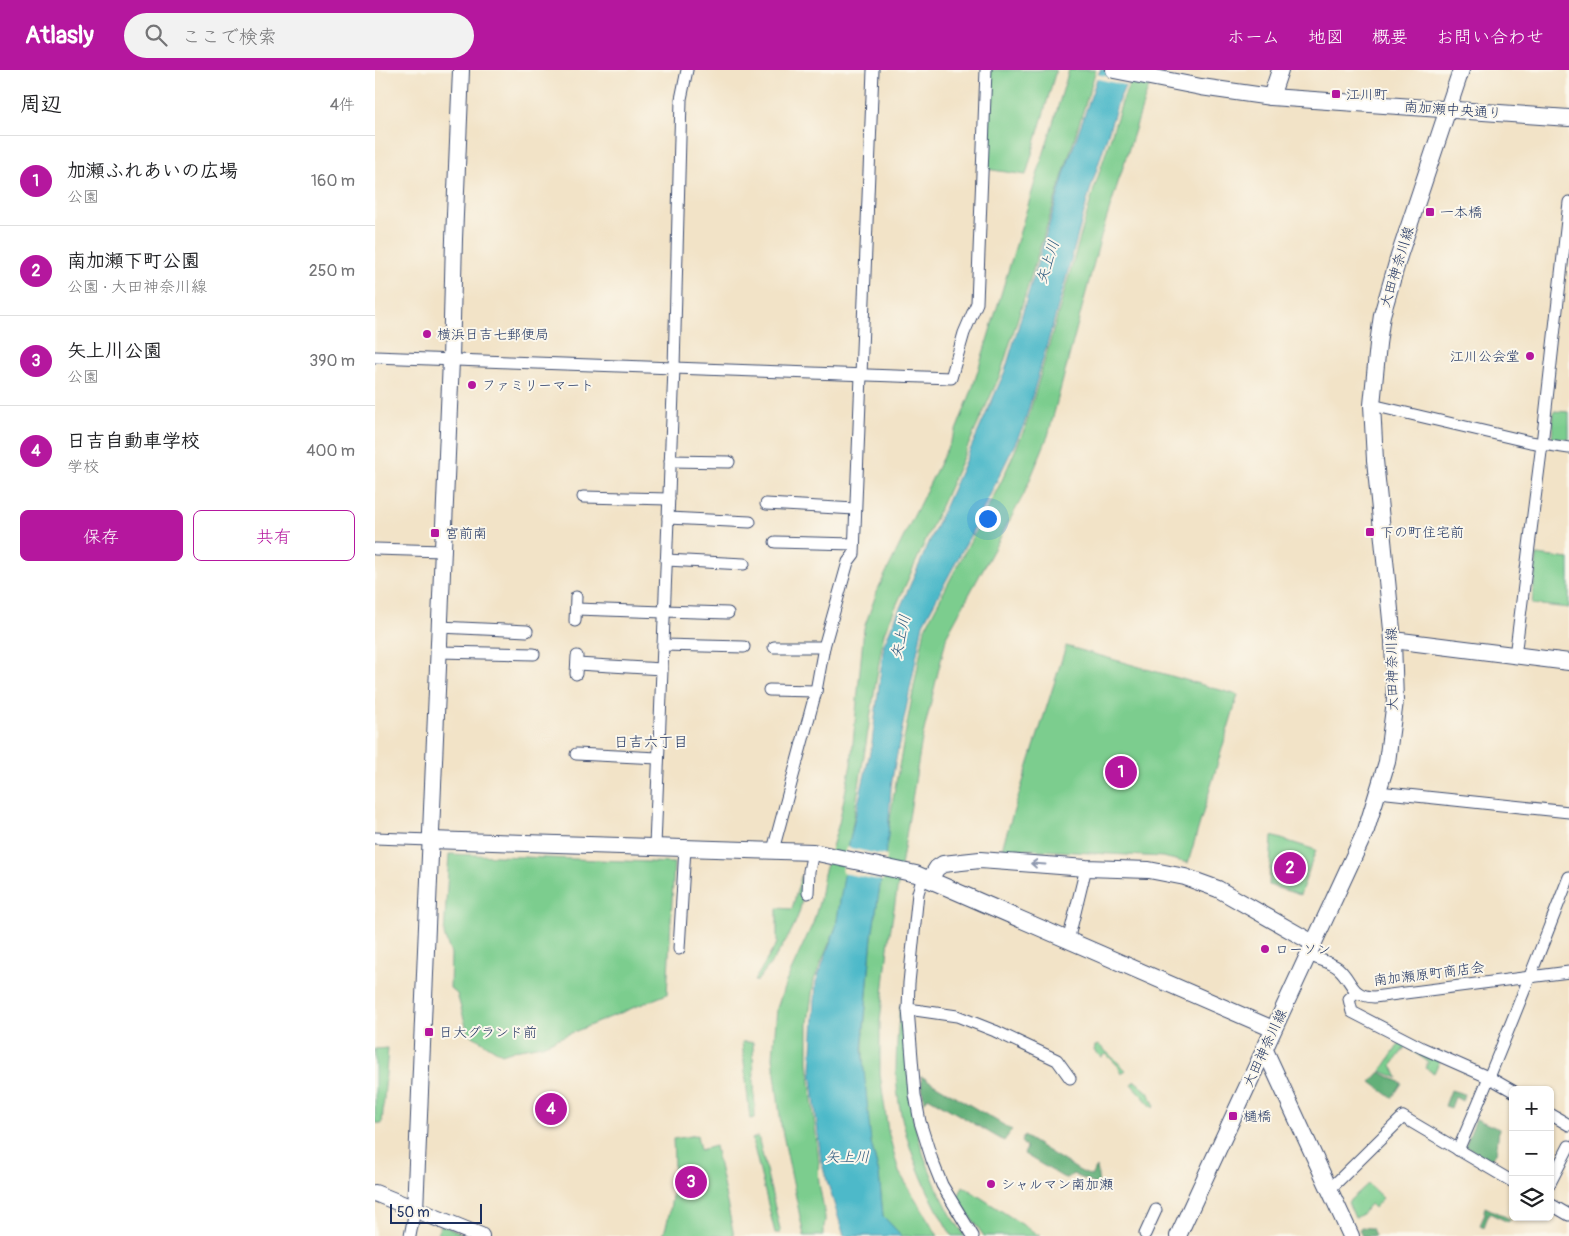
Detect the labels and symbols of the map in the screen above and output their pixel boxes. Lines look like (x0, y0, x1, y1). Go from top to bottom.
place label: 江川町 (1346, 86, 1388, 103)
marker: 江川町 (1330, 88, 1342, 100)
street label: 南加瀬中央通り (1404, 98, 1502, 122)
place label: 一本橋 (1440, 204, 1482, 221)
marker: 一本橋 (1424, 206, 1436, 218)
street label: 大田神奈川線 (1377, 224, 1417, 310)
water label: 矢上川 (1032, 238, 1064, 286)
place label: 横浜日吉七郵便局 (437, 326, 549, 343)
marker: 横浜日吉七郵便局 (421, 328, 433, 340)
place label: 江川公会堂 (1450, 348, 1520, 365)
marker: 江川公会堂 (1524, 350, 1536, 362)
place label: ファミリーマート (482, 377, 594, 394)
marker: ファミリーマート (466, 379, 478, 391)
your location (975, 506, 1001, 532)
place label: 下の町住宅前 (1380, 524, 1464, 541)
place label: 宮前南 (445, 525, 487, 542)
marker: 下の町住宅前 (1364, 526, 1376, 538)
marker: 宮前南 (429, 527, 441, 539)
water label: 矢上川 (887, 613, 915, 661)
street label: 大田神奈川線 (1383, 627, 1401, 711)
district label: 日吉六丁目 (613, 733, 689, 752)
pin: 1 (1105, 753, 1137, 791)
pin: 2 (1274, 849, 1306, 887)
one-way arrow (1030, 859, 1046, 869)
place label: ローソン (1275, 941, 1331, 958)
marker: ローソン (1259, 943, 1271, 955)
street label: 南加瀬原町商店会 (1372, 959, 1486, 989)
street label: 大田神奈川線 (1240, 1006, 1290, 1090)
place label: 日大グランド前 (439, 1024, 537, 1041)
marker: 日大グランド前 (423, 1026, 435, 1038)
pin: 4 (535, 1090, 567, 1128)
place label: 樋橋 (1243, 1108, 1271, 1125)
marker: 樋橋 (1227, 1110, 1239, 1122)
water label: 矢上川 (824, 1148, 870, 1167)
pin: 3 (675, 1163, 707, 1201)
place label: シャルマン南加瀬 (1001, 1176, 1113, 1193)
marker: シャルマン南加瀬 (985, 1178, 997, 1190)
scale bar (390, 1201, 483, 1224)

